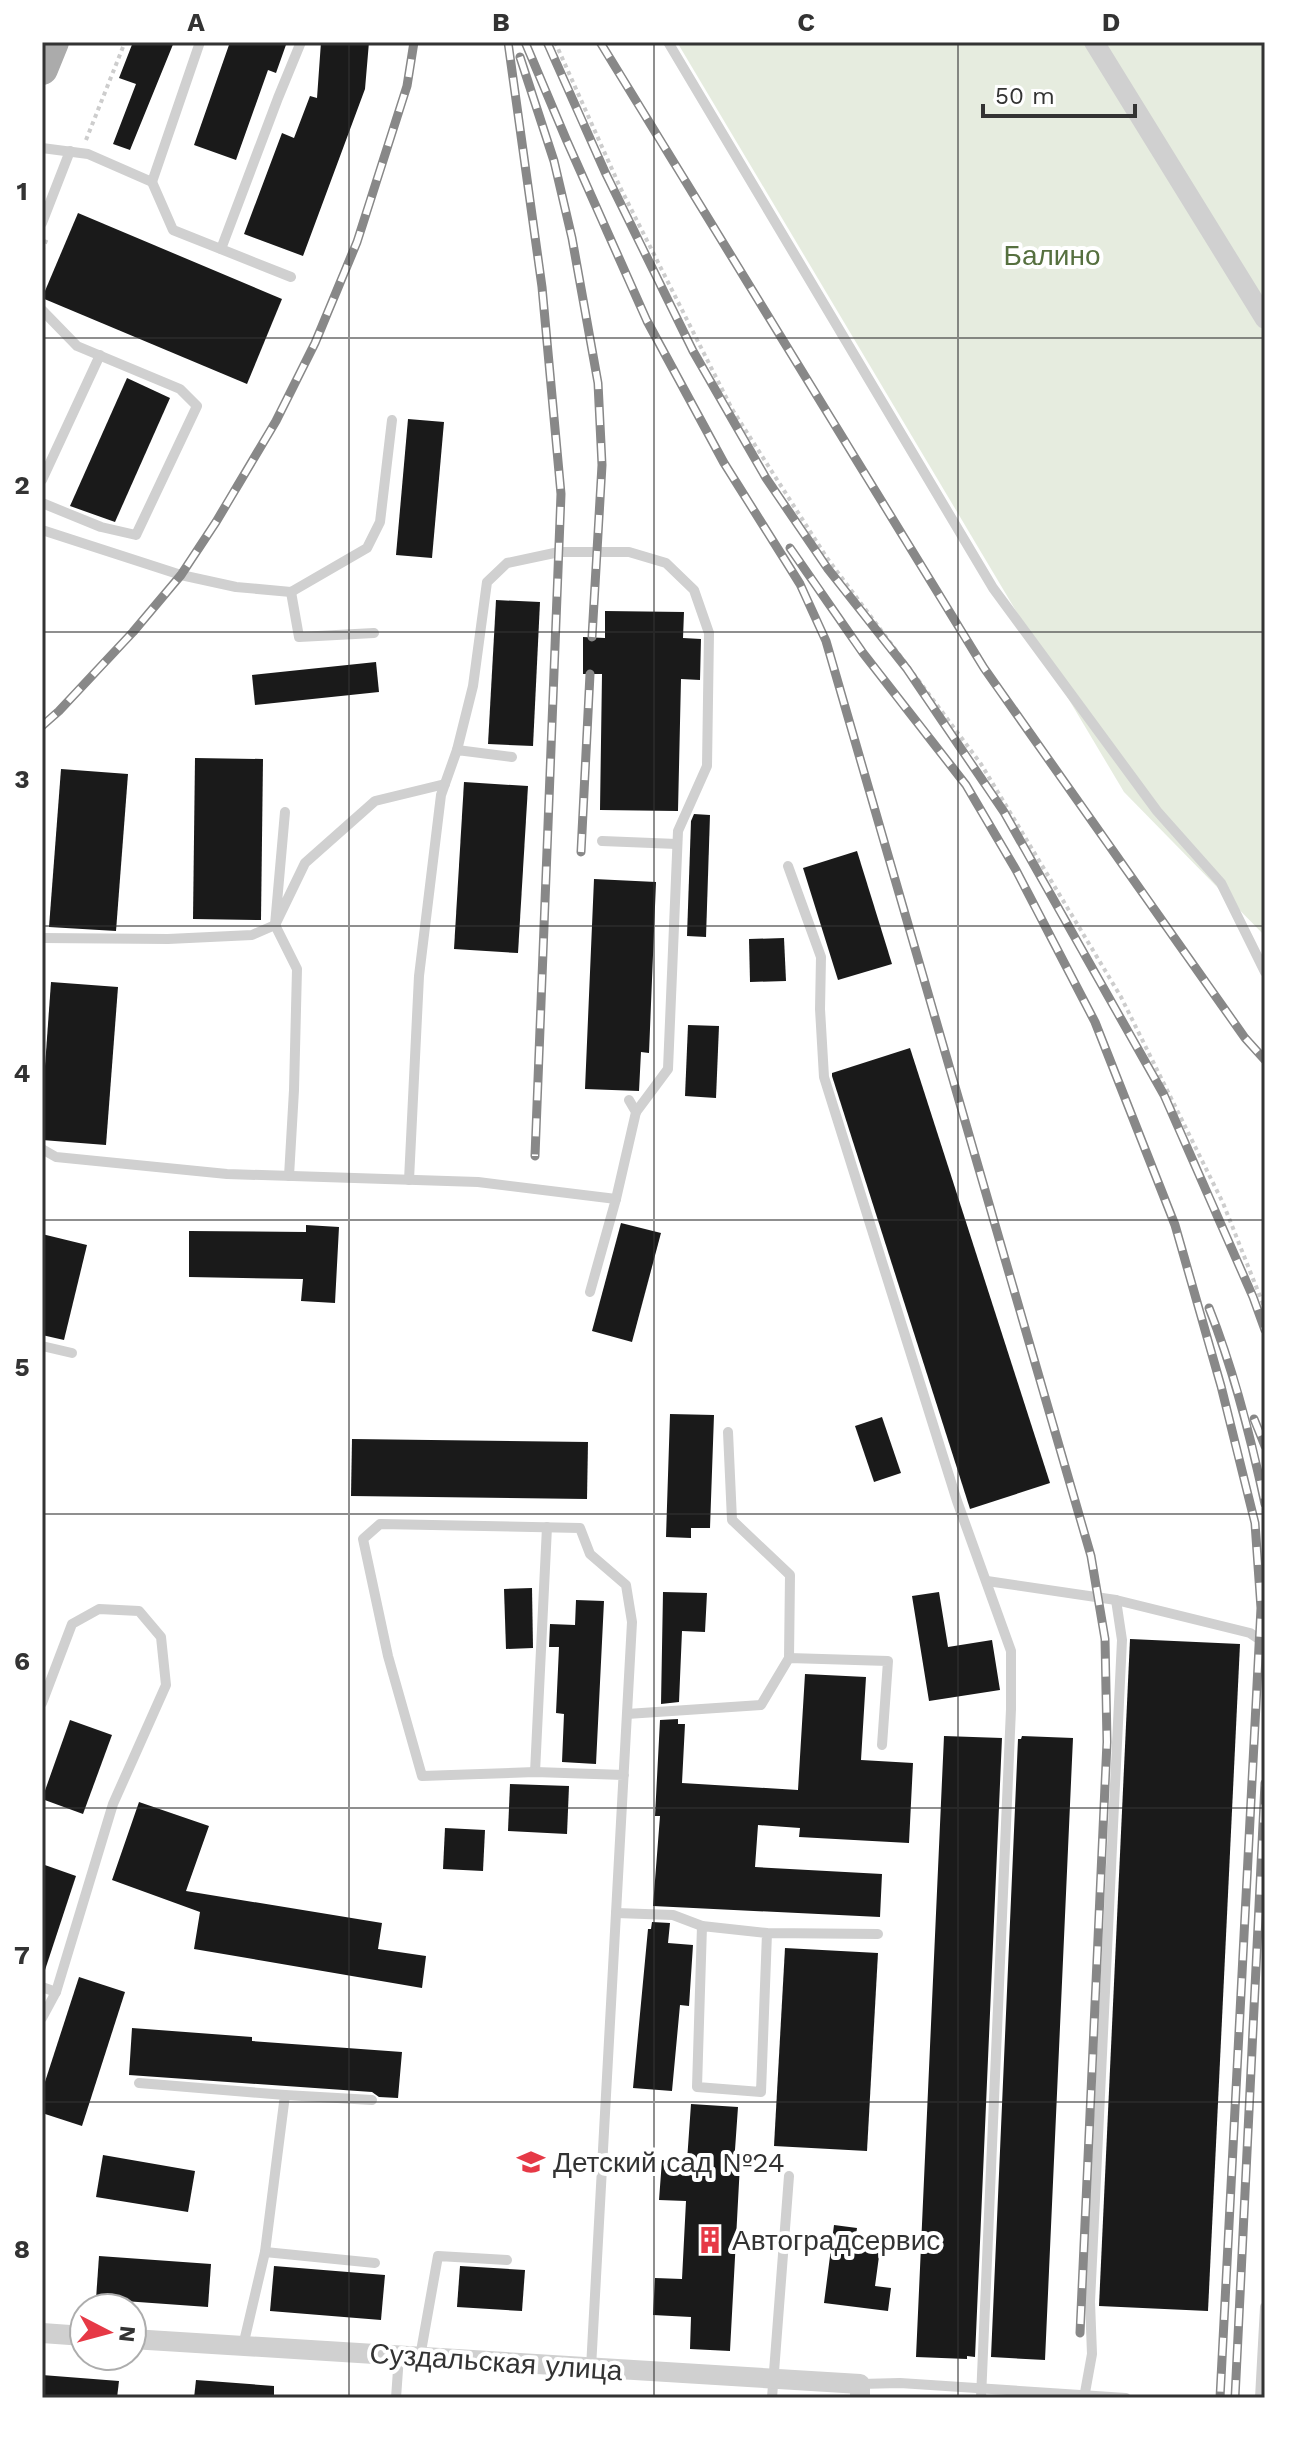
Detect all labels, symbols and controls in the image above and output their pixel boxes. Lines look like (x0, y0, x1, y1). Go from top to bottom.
text: A (187, 7, 205, 37)
text: B (492, 7, 510, 37)
text: C (797, 7, 815, 37)
text: D (1102, 7, 1120, 37)
scale bar (983, 68, 1135, 118)
text: 50 m (995, 82, 1055, 110)
text: 1 (16, 176, 28, 206)
park label: Балино (1004, 239, 1100, 272)
text: 2 (14, 470, 30, 500)
text: 3 (14, 764, 30, 794)
text: 4 (14, 1058, 31, 1088)
text: 5 (14, 1352, 30, 1382)
text: 6 (14, 1646, 30, 1676)
text: 7 (14, 1940, 30, 1970)
place label: Детский сад №24 (553, 2146, 785, 2179)
school or university icon: Детский сад №24 (516, 2147, 546, 2177)
place label: Автоградсервис (732, 2224, 940, 2257)
building icon: Автоградсервис (695, 2225, 725, 2255)
text: 8 (14, 2234, 30, 2264)
north arrow (68, 2292, 148, 2372)
text: N (114, 2325, 141, 2343)
street label: Суздальская улица (368, 2337, 624, 2387)

